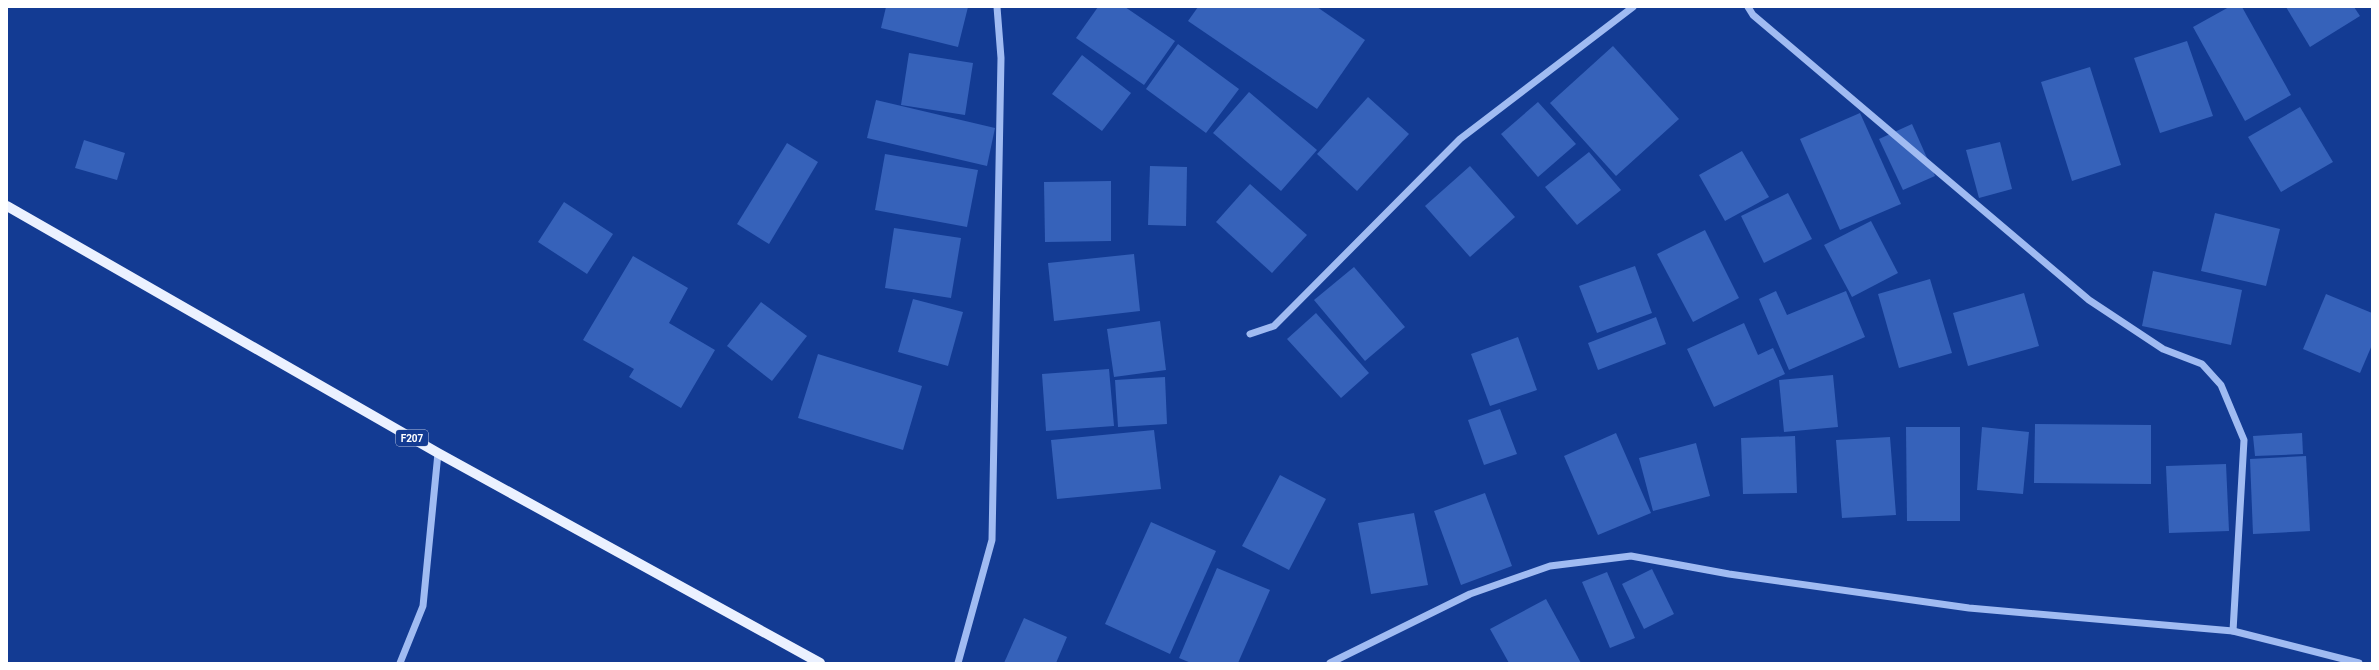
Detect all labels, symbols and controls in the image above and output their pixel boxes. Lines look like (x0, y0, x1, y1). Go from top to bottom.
road number: F207 (396, 430, 428, 446)

